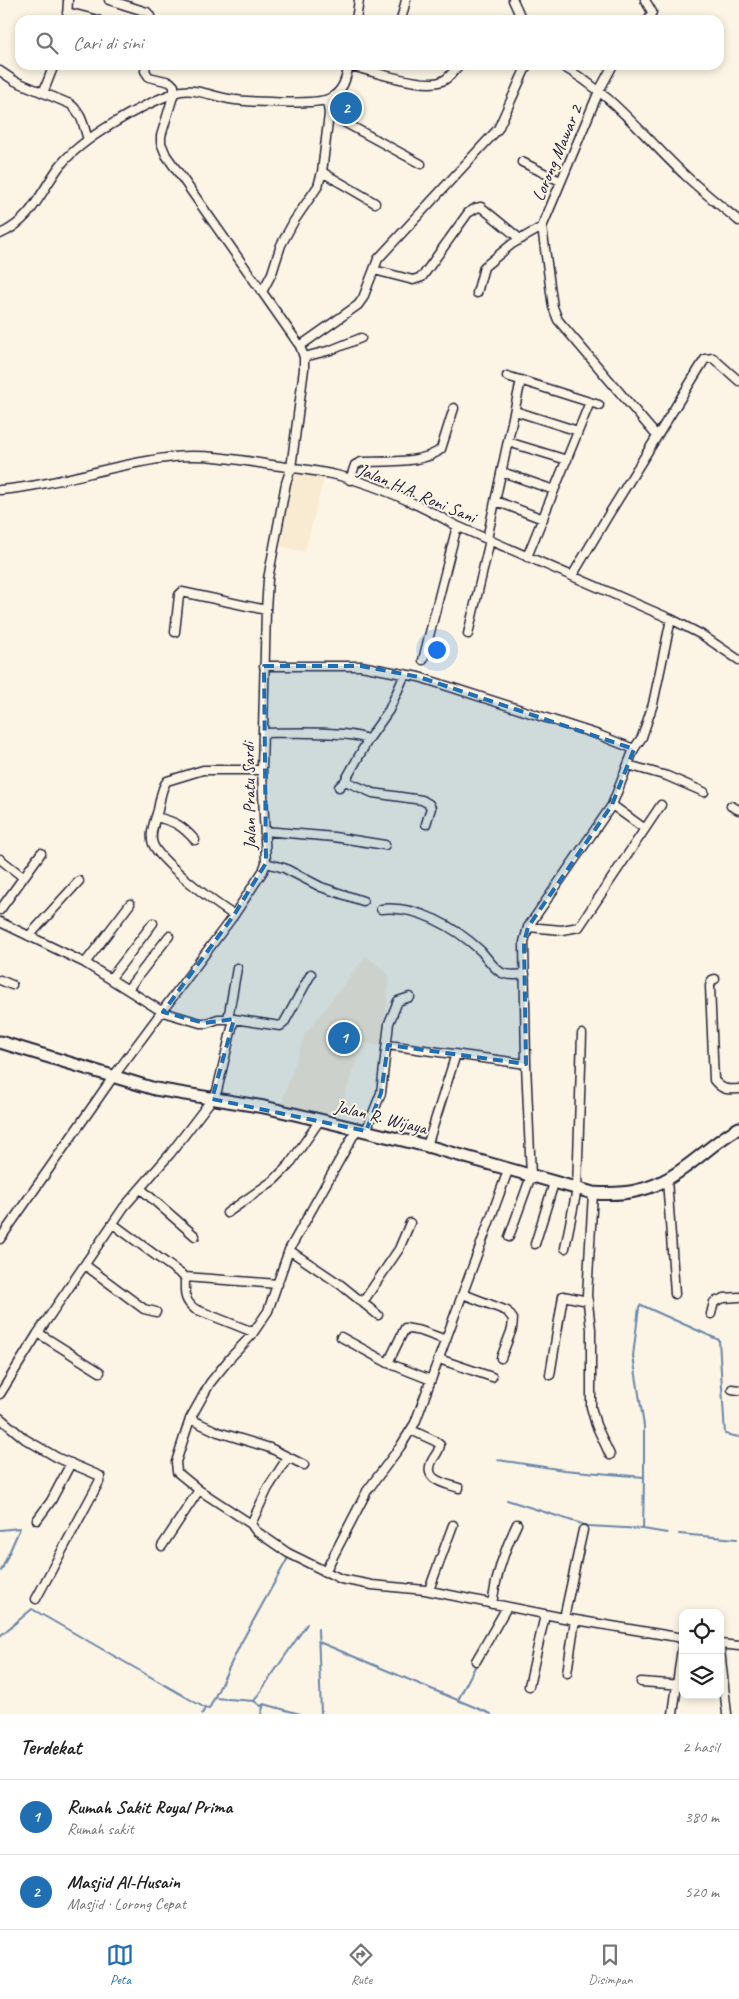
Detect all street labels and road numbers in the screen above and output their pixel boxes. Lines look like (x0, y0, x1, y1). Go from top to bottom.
street label: Lorong Mawar 2 (527, 100, 588, 204)
street label: Jalan H.A. Roni Sani (354, 458, 482, 529)
street label: Jalan Pratu Sardi (237, 739, 261, 851)
street label: Jalan R. Wijaya (332, 1095, 431, 1139)

